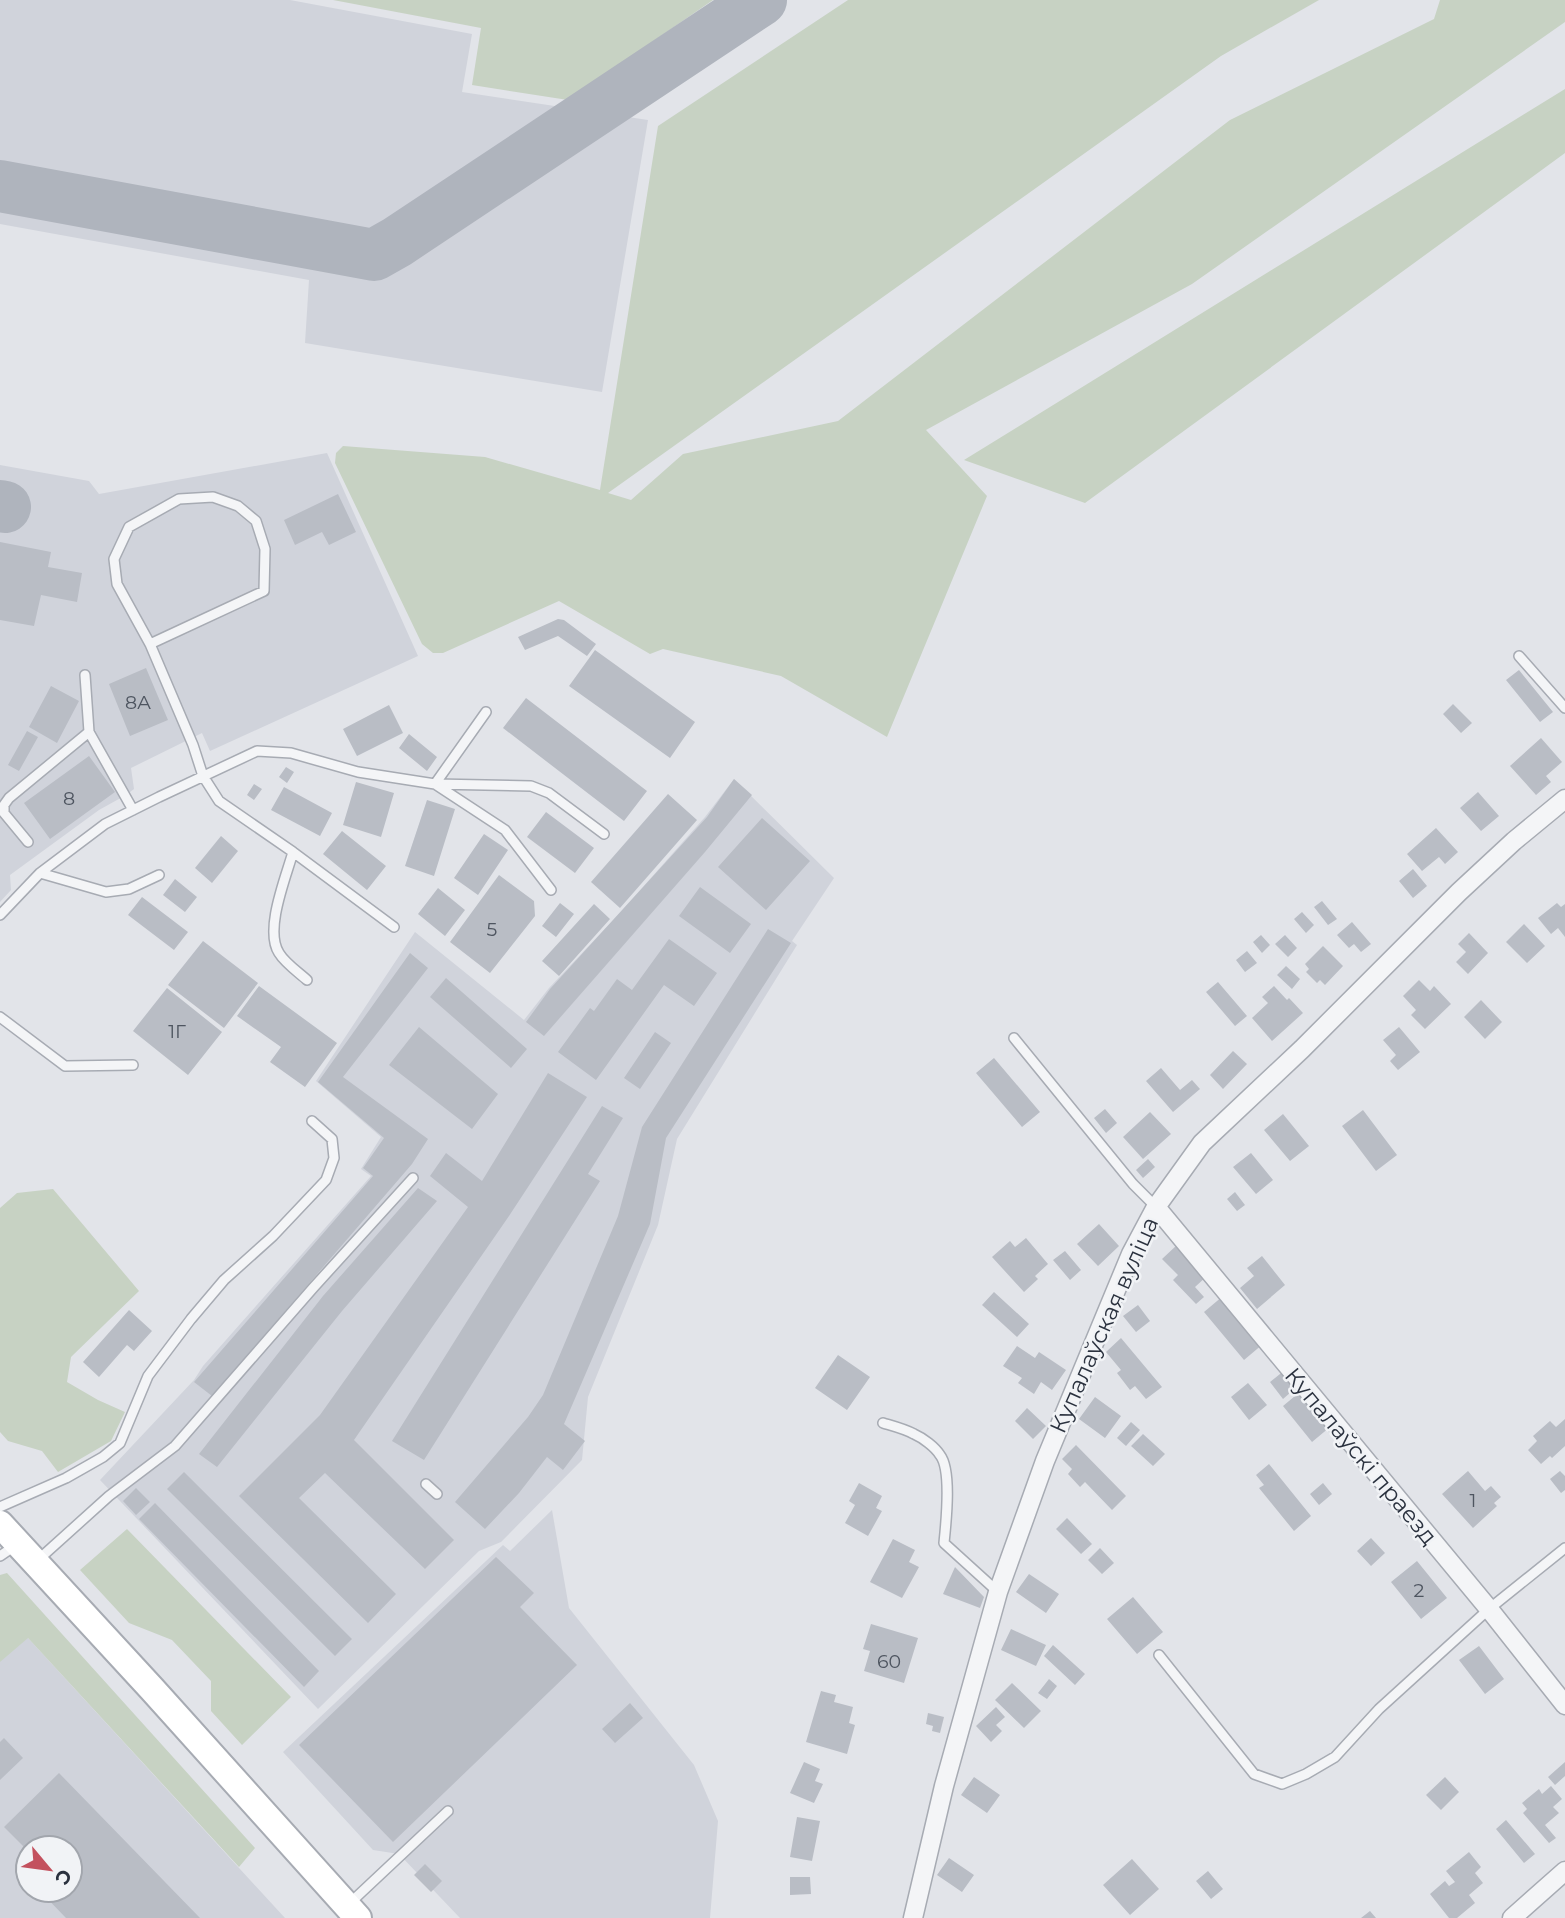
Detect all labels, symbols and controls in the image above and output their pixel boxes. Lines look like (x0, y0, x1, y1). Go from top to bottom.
house number: 8А (125, 691, 151, 714)
house number: 8 (63, 787, 75, 810)
house number: 5 (487, 918, 498, 941)
house number: 1Г (168, 1020, 186, 1043)
street label: Купалаўская вуліца (1044, 1213, 1164, 1437)
street label: Купалаўскі праезд (1279, 1362, 1443, 1550)
house number: 1 (1470, 1489, 1476, 1512)
house number: 2 (1414, 1579, 1425, 1602)
house number: 60 (877, 1650, 901, 1673)
north arrow (14, 1834, 84, 1904)
text: С (50, 1865, 77, 1889)

